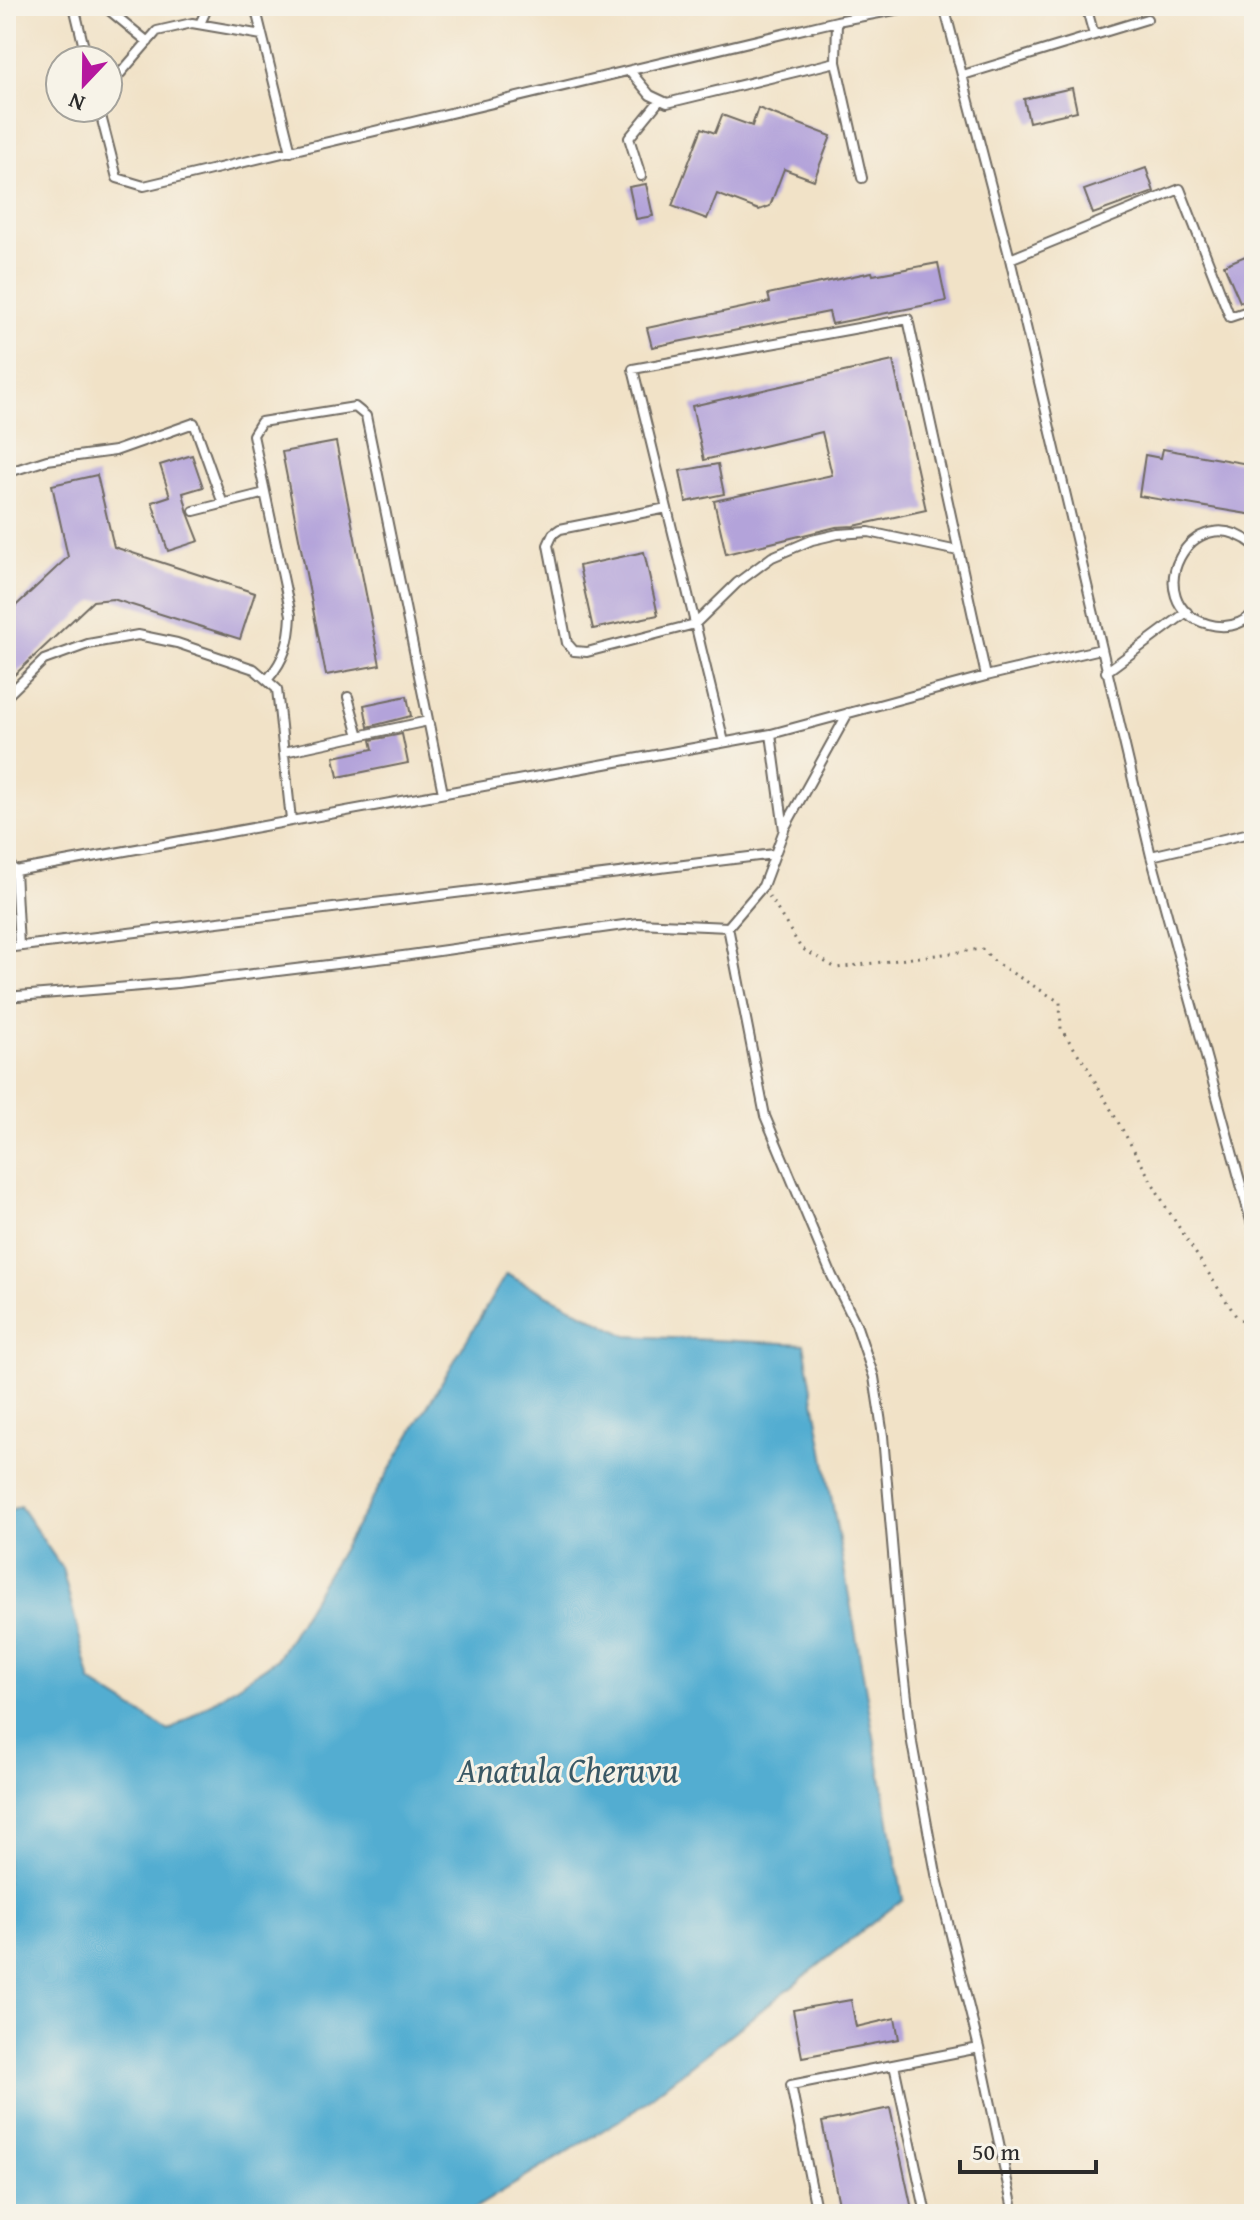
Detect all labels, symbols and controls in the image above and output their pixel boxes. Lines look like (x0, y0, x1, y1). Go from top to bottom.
north arrow (44, 44, 124, 124)
text: N (63, 85, 89, 120)
water label: Anatula Cheruvu (456, 1745, 679, 1794)
scale bar (960, 2124, 1096, 2174)
text: 50 m (972, 2134, 1020, 2169)

